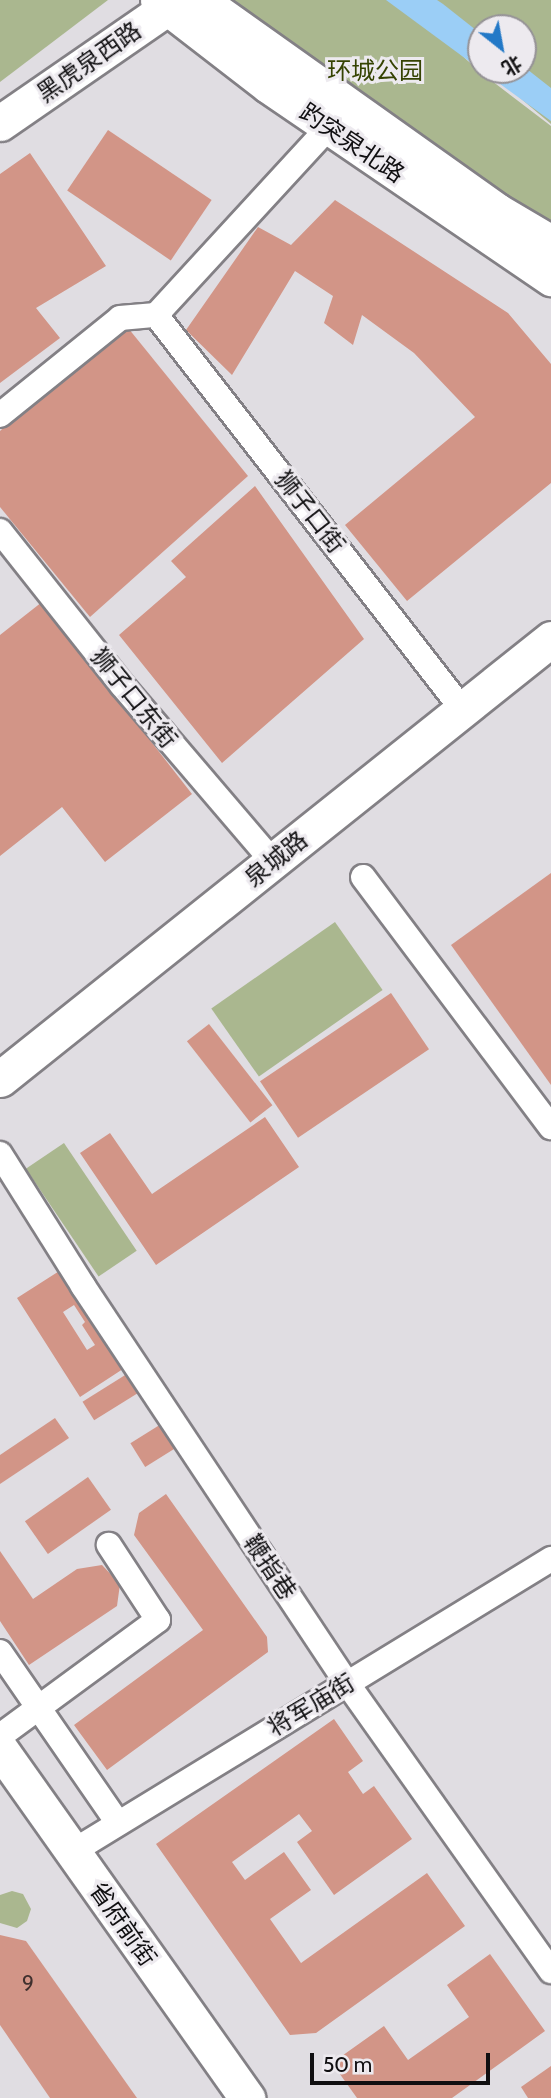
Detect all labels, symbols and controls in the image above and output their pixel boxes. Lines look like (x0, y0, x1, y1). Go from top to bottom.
north arrow (467, 14, 537, 84)
street label: 黑虎泉西路 (32, 16, 146, 108)
text: 北 (498, 51, 526, 80)
park label: 环城公园 (327, 57, 423, 85)
street label: 趵突泉北路 (294, 98, 410, 188)
street label: 狮子口街 (269, 465, 351, 559)
street label: 狮子口东街 (85, 642, 183, 754)
street label: 泉城路 (239, 825, 313, 893)
street label: 鞭指巷 (238, 1529, 302, 1605)
street label: 将军庙街 (262, 1668, 360, 1742)
street label: 省府前街 (84, 1876, 162, 1972)
house number: 9 (22, 1970, 34, 1996)
scale bar (313, 2038, 493, 2082)
text: 50 m (323, 2052, 372, 2077)

